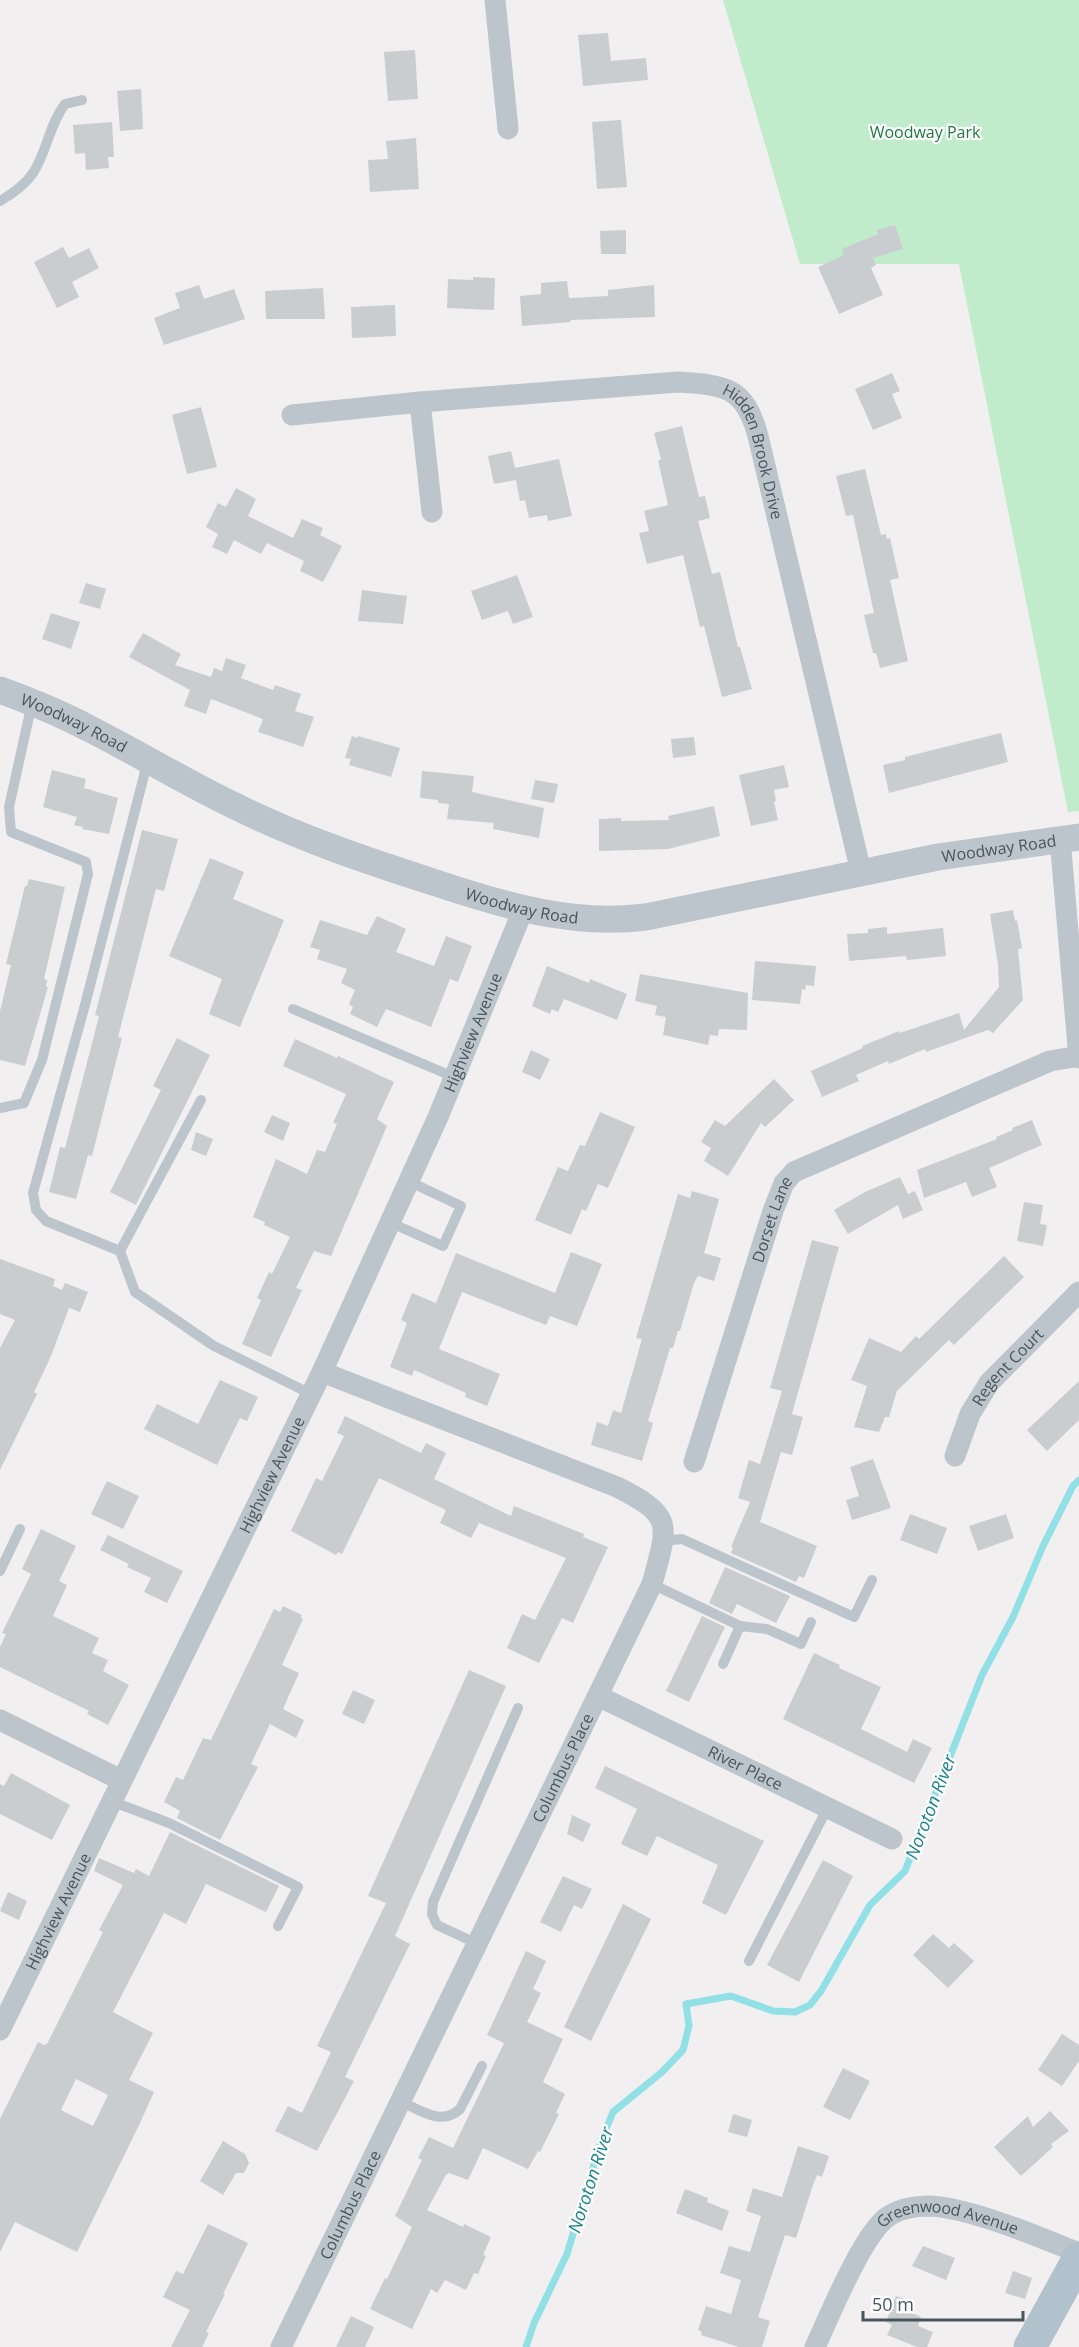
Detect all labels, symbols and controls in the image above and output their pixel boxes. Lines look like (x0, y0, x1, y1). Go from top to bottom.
park label: Woodway Park (870, 121, 981, 143)
street label: Hidden Brook Drive (719, 378, 788, 521)
street label: Woodway Road (18, 688, 131, 758)
street label: Woodway Road (940, 829, 1058, 867)
street label: Woodway Road (463, 882, 580, 929)
street label: Highview Avenue (438, 969, 507, 1096)
street label: Dorset Lane (747, 1170, 797, 1265)
street label: Regent Court (967, 1323, 1048, 1410)
street label: Highview Avenue (234, 1413, 310, 1537)
street label: Columbus Place (527, 1710, 599, 1826)
street label: River Place (704, 1740, 787, 1795)
water label: Noroton River (899, 1750, 961, 1862)
street label: Highview Avenue (20, 1849, 96, 1974)
water label: Noroton River (562, 2123, 619, 2236)
street label: Columbus Place (314, 2147, 386, 2263)
text: Greenwood Avenue (871, 2195, 1022, 2239)
street label: Greenwood Avenue (875, 2222, 1023, 2242)
scale bar (863, 2284, 1024, 2322)
text: 50 m (872, 2292, 914, 2316)

